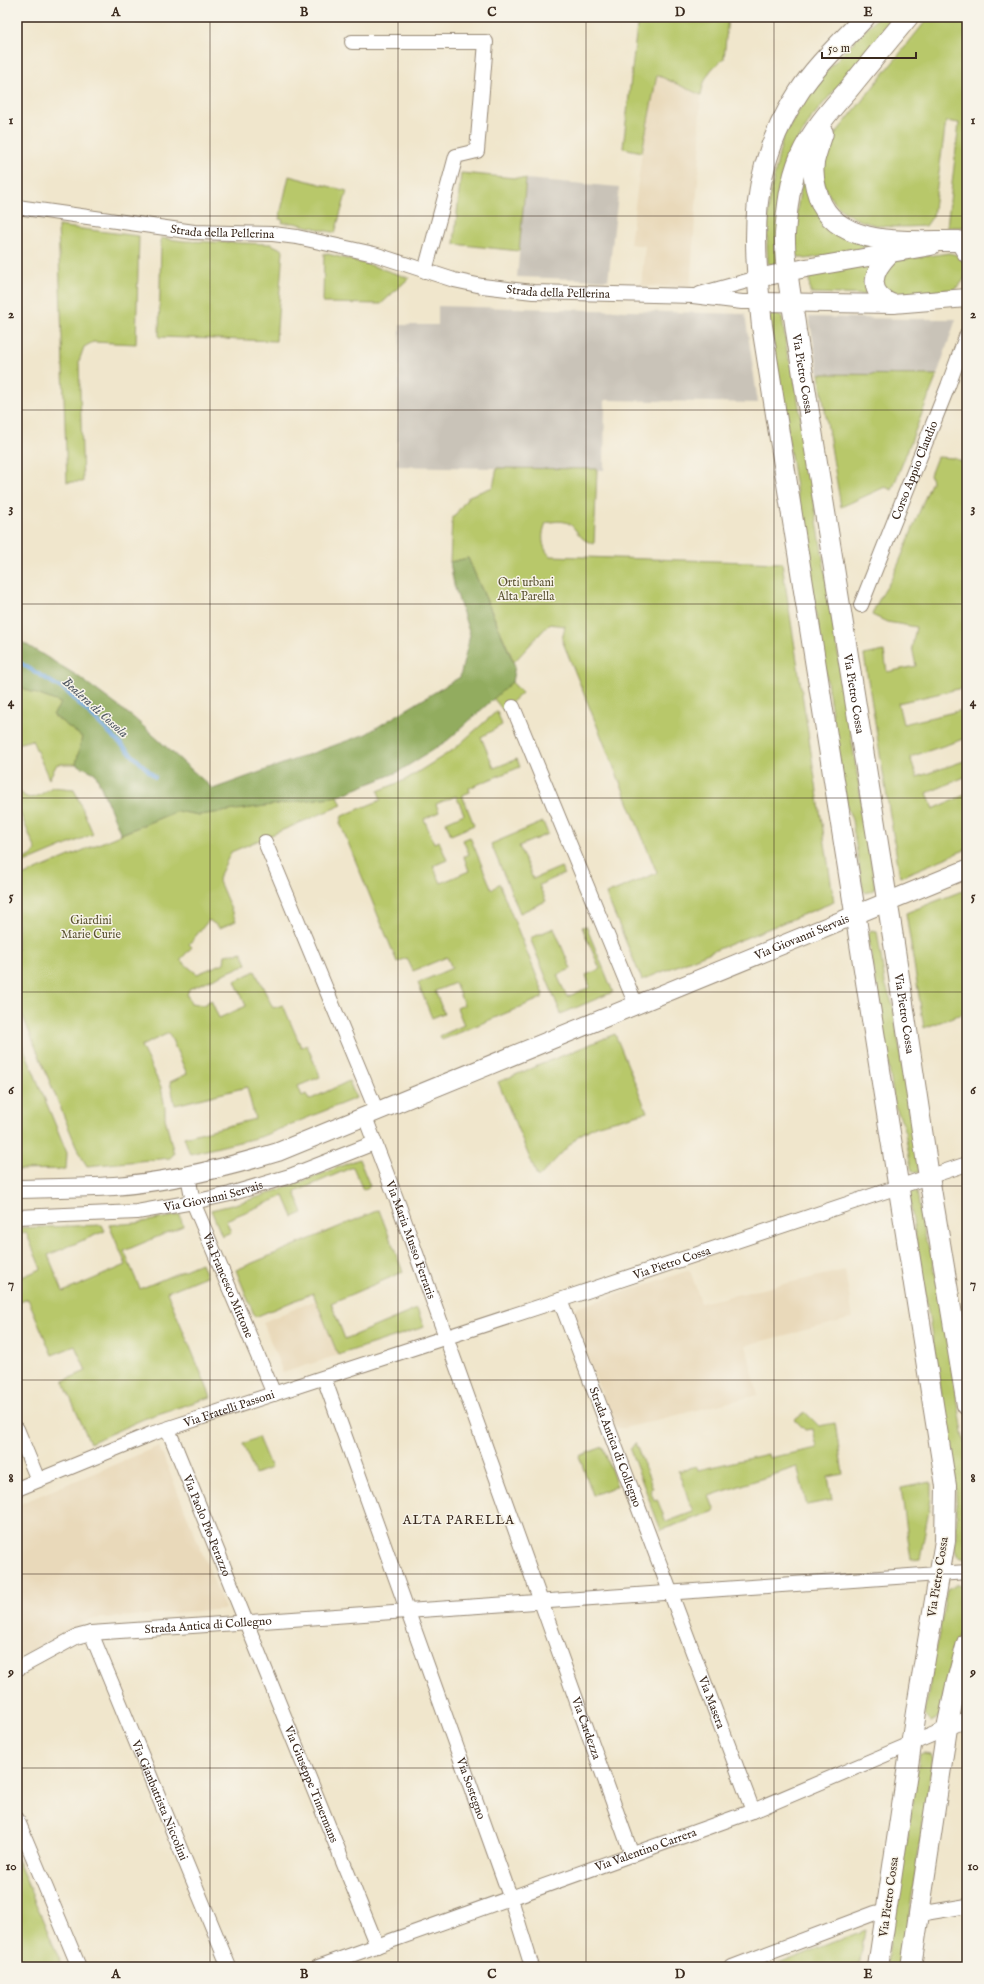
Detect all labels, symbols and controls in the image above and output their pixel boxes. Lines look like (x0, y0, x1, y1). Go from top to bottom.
text: A (111, 4, 122, 21)
text: B (300, 4, 309, 21)
text: C (487, 4, 497, 21)
text: D (675, 4, 686, 21)
text: E (863, 4, 873, 21)
scale bar (822, 34, 916, 60)
text: 50 m (828, 41, 850, 56)
text: 1 (9, 112, 14, 129)
text: 1 (971, 112, 976, 129)
street label: Strada della Pellerina (169, 221, 275, 242)
street label: Strada della Pellerina (505, 281, 611, 301)
text: 2 (8, 306, 14, 323)
text: 2 (970, 306, 976, 323)
street label: Via Pietro Cossa (789, 332, 817, 416)
street label: Corso Appio Claudio (888, 418, 941, 522)
text: 3 (9, 500, 14, 517)
text: 3 (971, 500, 976, 517)
park label: Orti urbani Alta Parella (496, 575, 555, 604)
street label: Via Pietro Cossa (840, 652, 868, 736)
water label: Bealera di Cossola (58, 674, 132, 742)
text: 4 (8, 694, 15, 711)
text: 4 (970, 694, 977, 711)
text: 5 (9, 888, 14, 905)
text: 5 (971, 888, 976, 905)
street label: Via Giovanni Servais (751, 911, 851, 963)
park label: Giardini Marie Curie (61, 913, 122, 942)
street label: Via Pietro Cossa (891, 972, 918, 1056)
text: 6 (8, 1082, 14, 1099)
text: 6 (970, 1082, 976, 1099)
street label: Via Giovanni Servais (162, 1177, 264, 1215)
street label: Via Maria Musso Ferraris (382, 1178, 439, 1301)
street label: Via Francesco Mittone (199, 1230, 257, 1341)
street label: Via Pietro Cossa (630, 1243, 713, 1283)
text: 7 (8, 1276, 14, 1293)
text: 7 (970, 1276, 976, 1293)
street label: Strada Antica di Collegno (586, 1385, 645, 1510)
street label: Via Fratelli Passoni (181, 1387, 276, 1431)
text: 8 (8, 1470, 14, 1487)
text: 8 (970, 1470, 976, 1487)
street label: Via Paolo Pio Perazzo (179, 1471, 234, 1579)
district label: ALTA PARELLA (402, 1512, 515, 1529)
street label: Via Pietro Cossa (924, 1535, 952, 1619)
street label: Strada Antica di Collegno (144, 1613, 273, 1637)
text: 9 (7, 1664, 14, 1681)
text: 9 (969, 1664, 976, 1681)
street label: Via Masera (695, 1673, 729, 1731)
street label: Via Cardezza (568, 1694, 605, 1762)
street label: Via Giuseppe Timermans (281, 1722, 342, 1845)
street label: Via Gianbattista Niccolini (128, 1737, 192, 1863)
street label: Via Sostegno (453, 1754, 489, 1822)
street label: Via Valentino Carrera (592, 1824, 699, 1875)
street label: Via Pietro Cossa (876, 1855, 902, 1939)
text: 10 (5, 1858, 17, 1875)
text: 10 (967, 1858, 979, 1875)
text: A (111, 1966, 122, 1983)
text: B (300, 1966, 309, 1983)
text: C (487, 1966, 497, 1983)
text: D (675, 1966, 686, 1983)
text: E (863, 1966, 873, 1983)

